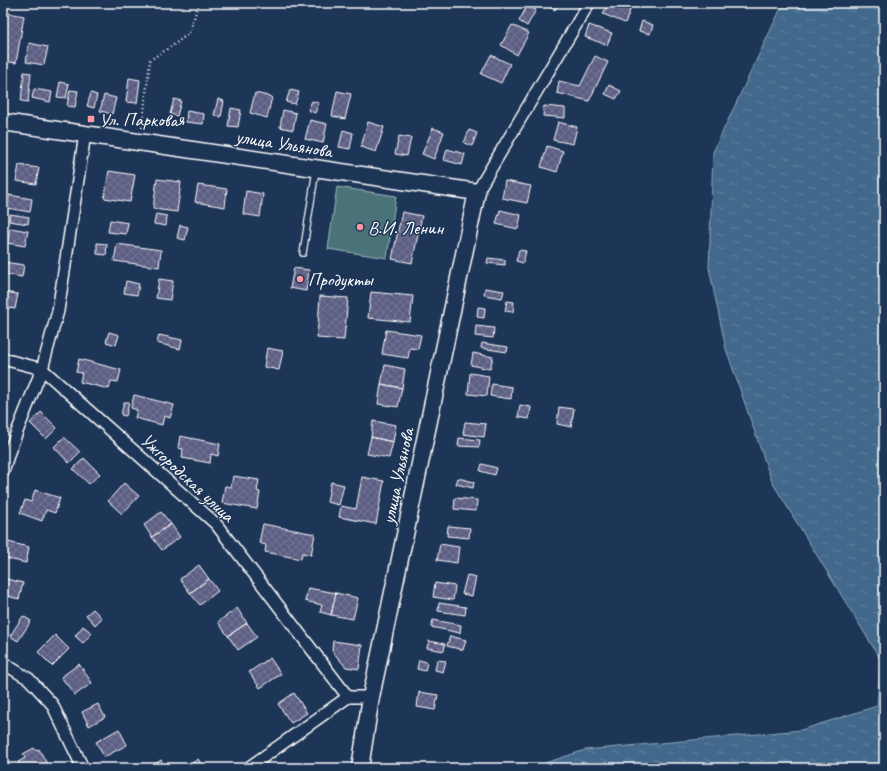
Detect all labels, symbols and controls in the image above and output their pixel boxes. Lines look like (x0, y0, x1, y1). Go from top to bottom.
place label: Ул. Парковая (99, 108, 185, 132)
marker: Ул. Парковая (86, 114, 96, 124)
street label: улица Ульянова (233, 124, 336, 164)
place label: В.И. Ленин (368, 216, 444, 240)
marker: В.И. Ленин (355, 222, 365, 232)
place label: Продукты (308, 268, 374, 292)
marker: Продукты (295, 274, 305, 284)
street label: улица Ульянова (376, 424, 420, 527)
street label: Ужгородская улица (135, 428, 241, 529)

